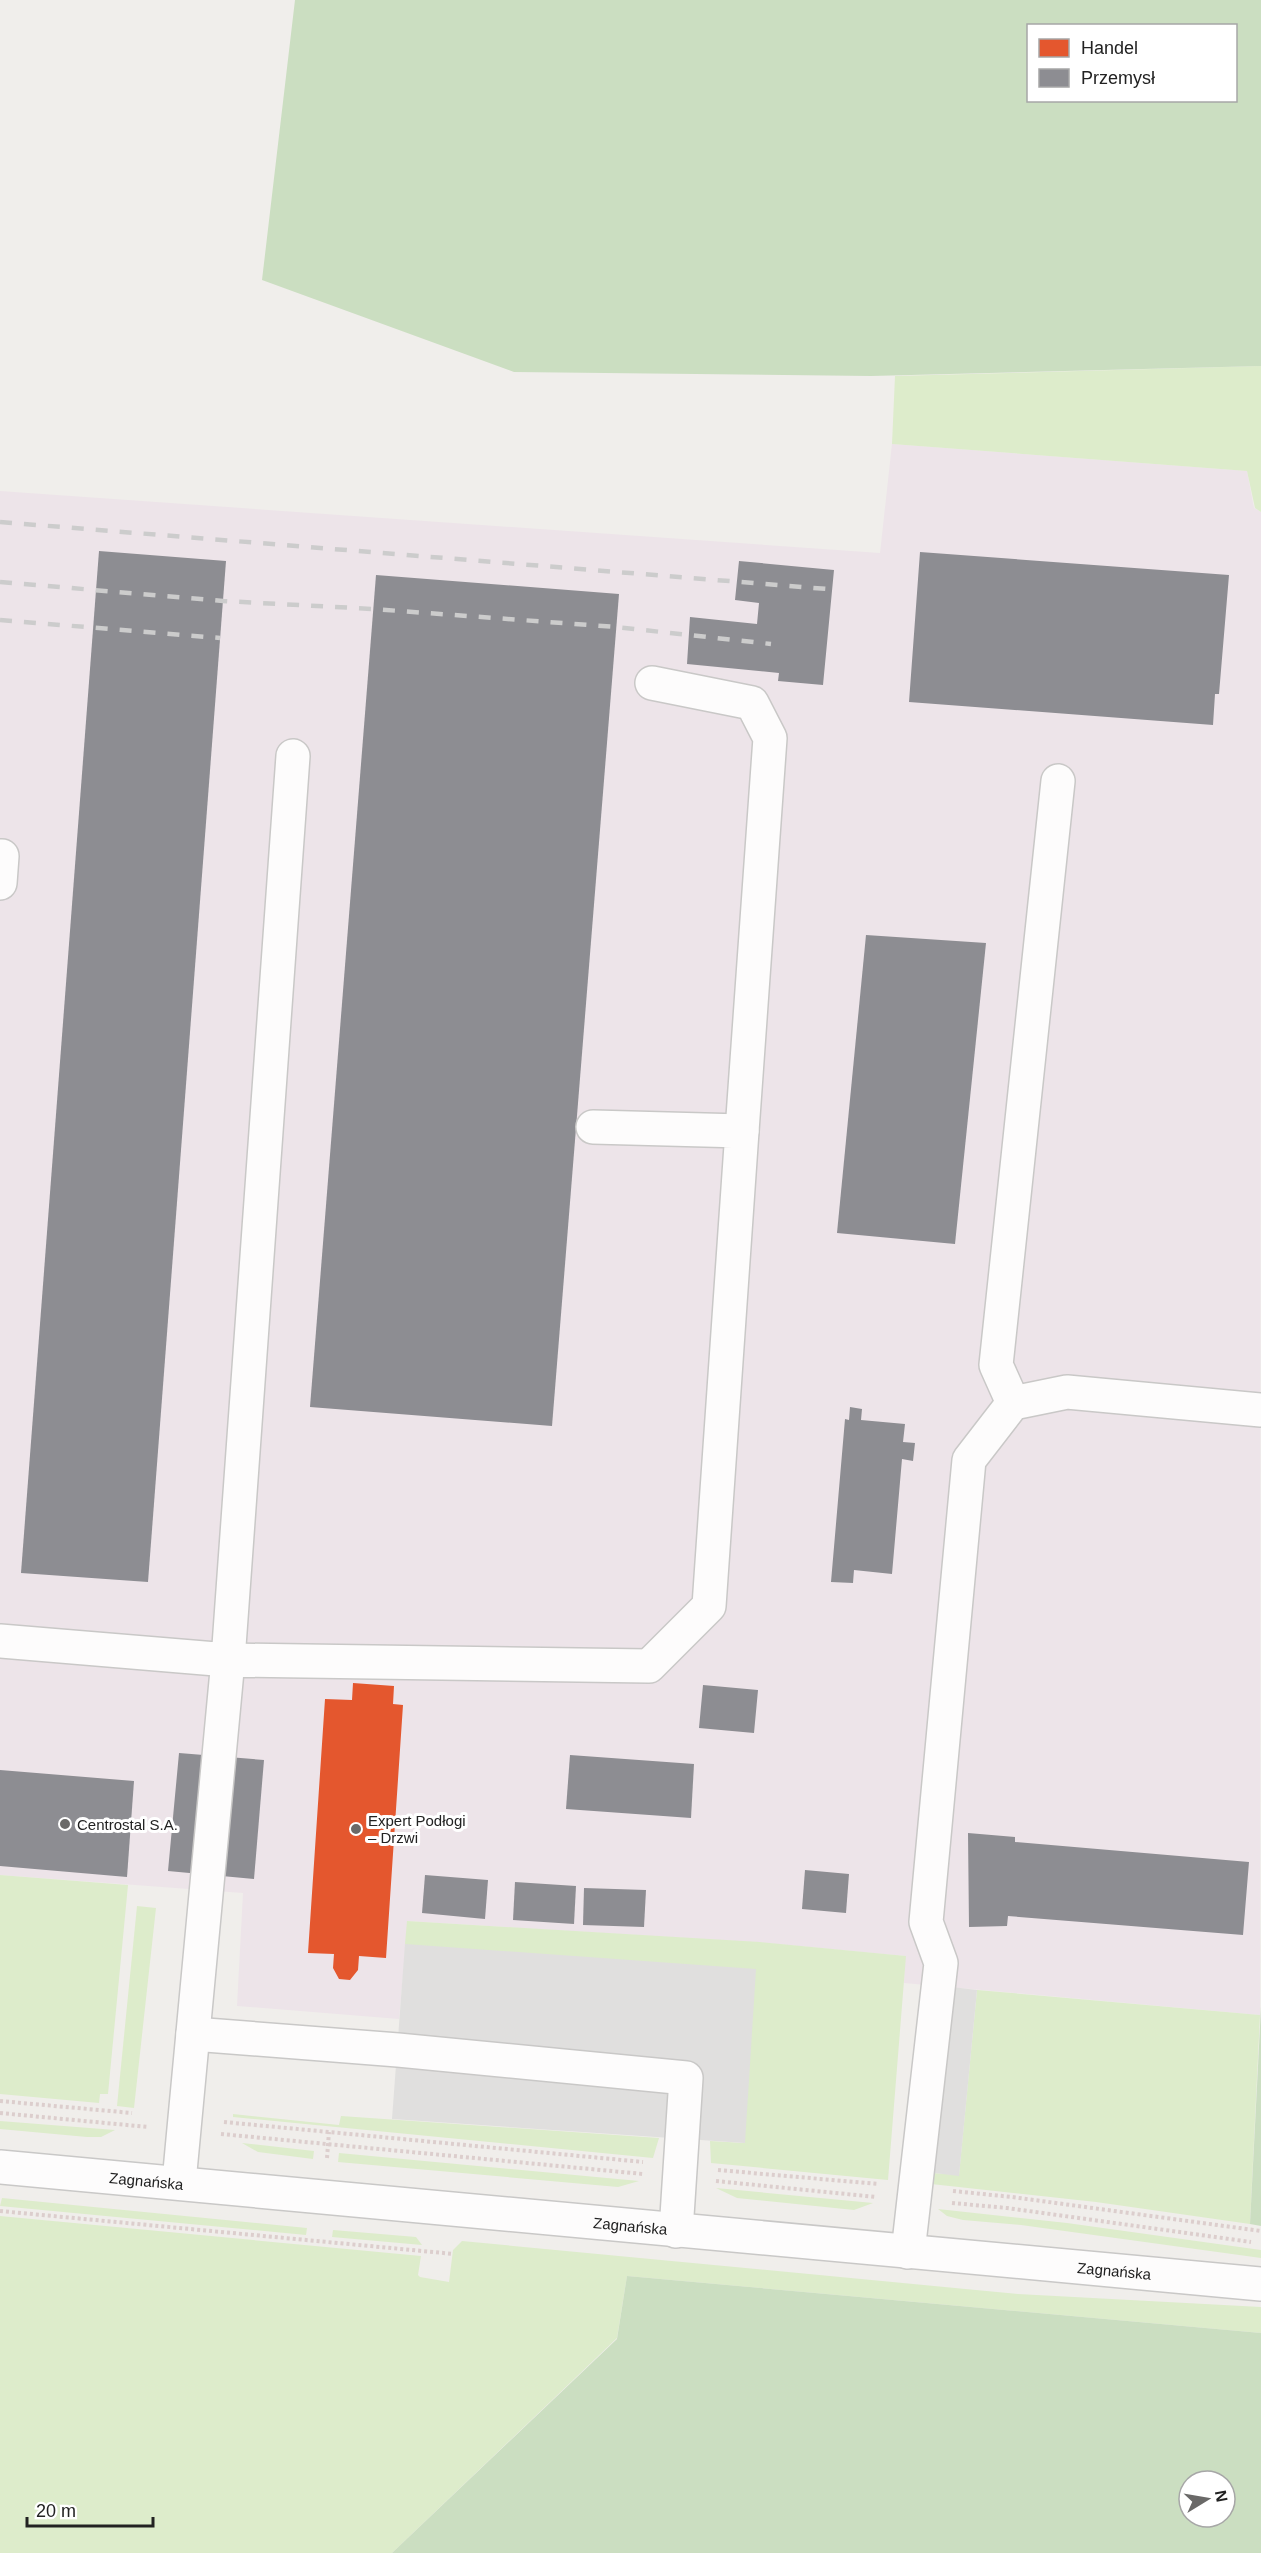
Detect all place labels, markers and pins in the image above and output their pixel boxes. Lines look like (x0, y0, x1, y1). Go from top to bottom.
place label: Expert Podłogi – Drzwi (368, 1812, 466, 1846)
place label: Centrostal S.A. (77, 1816, 178, 1833)
marker: Centrostal S.A. (58, 1817, 72, 1831)
marker: Expert Podłogi – Drzwi (349, 1822, 363, 1836)

